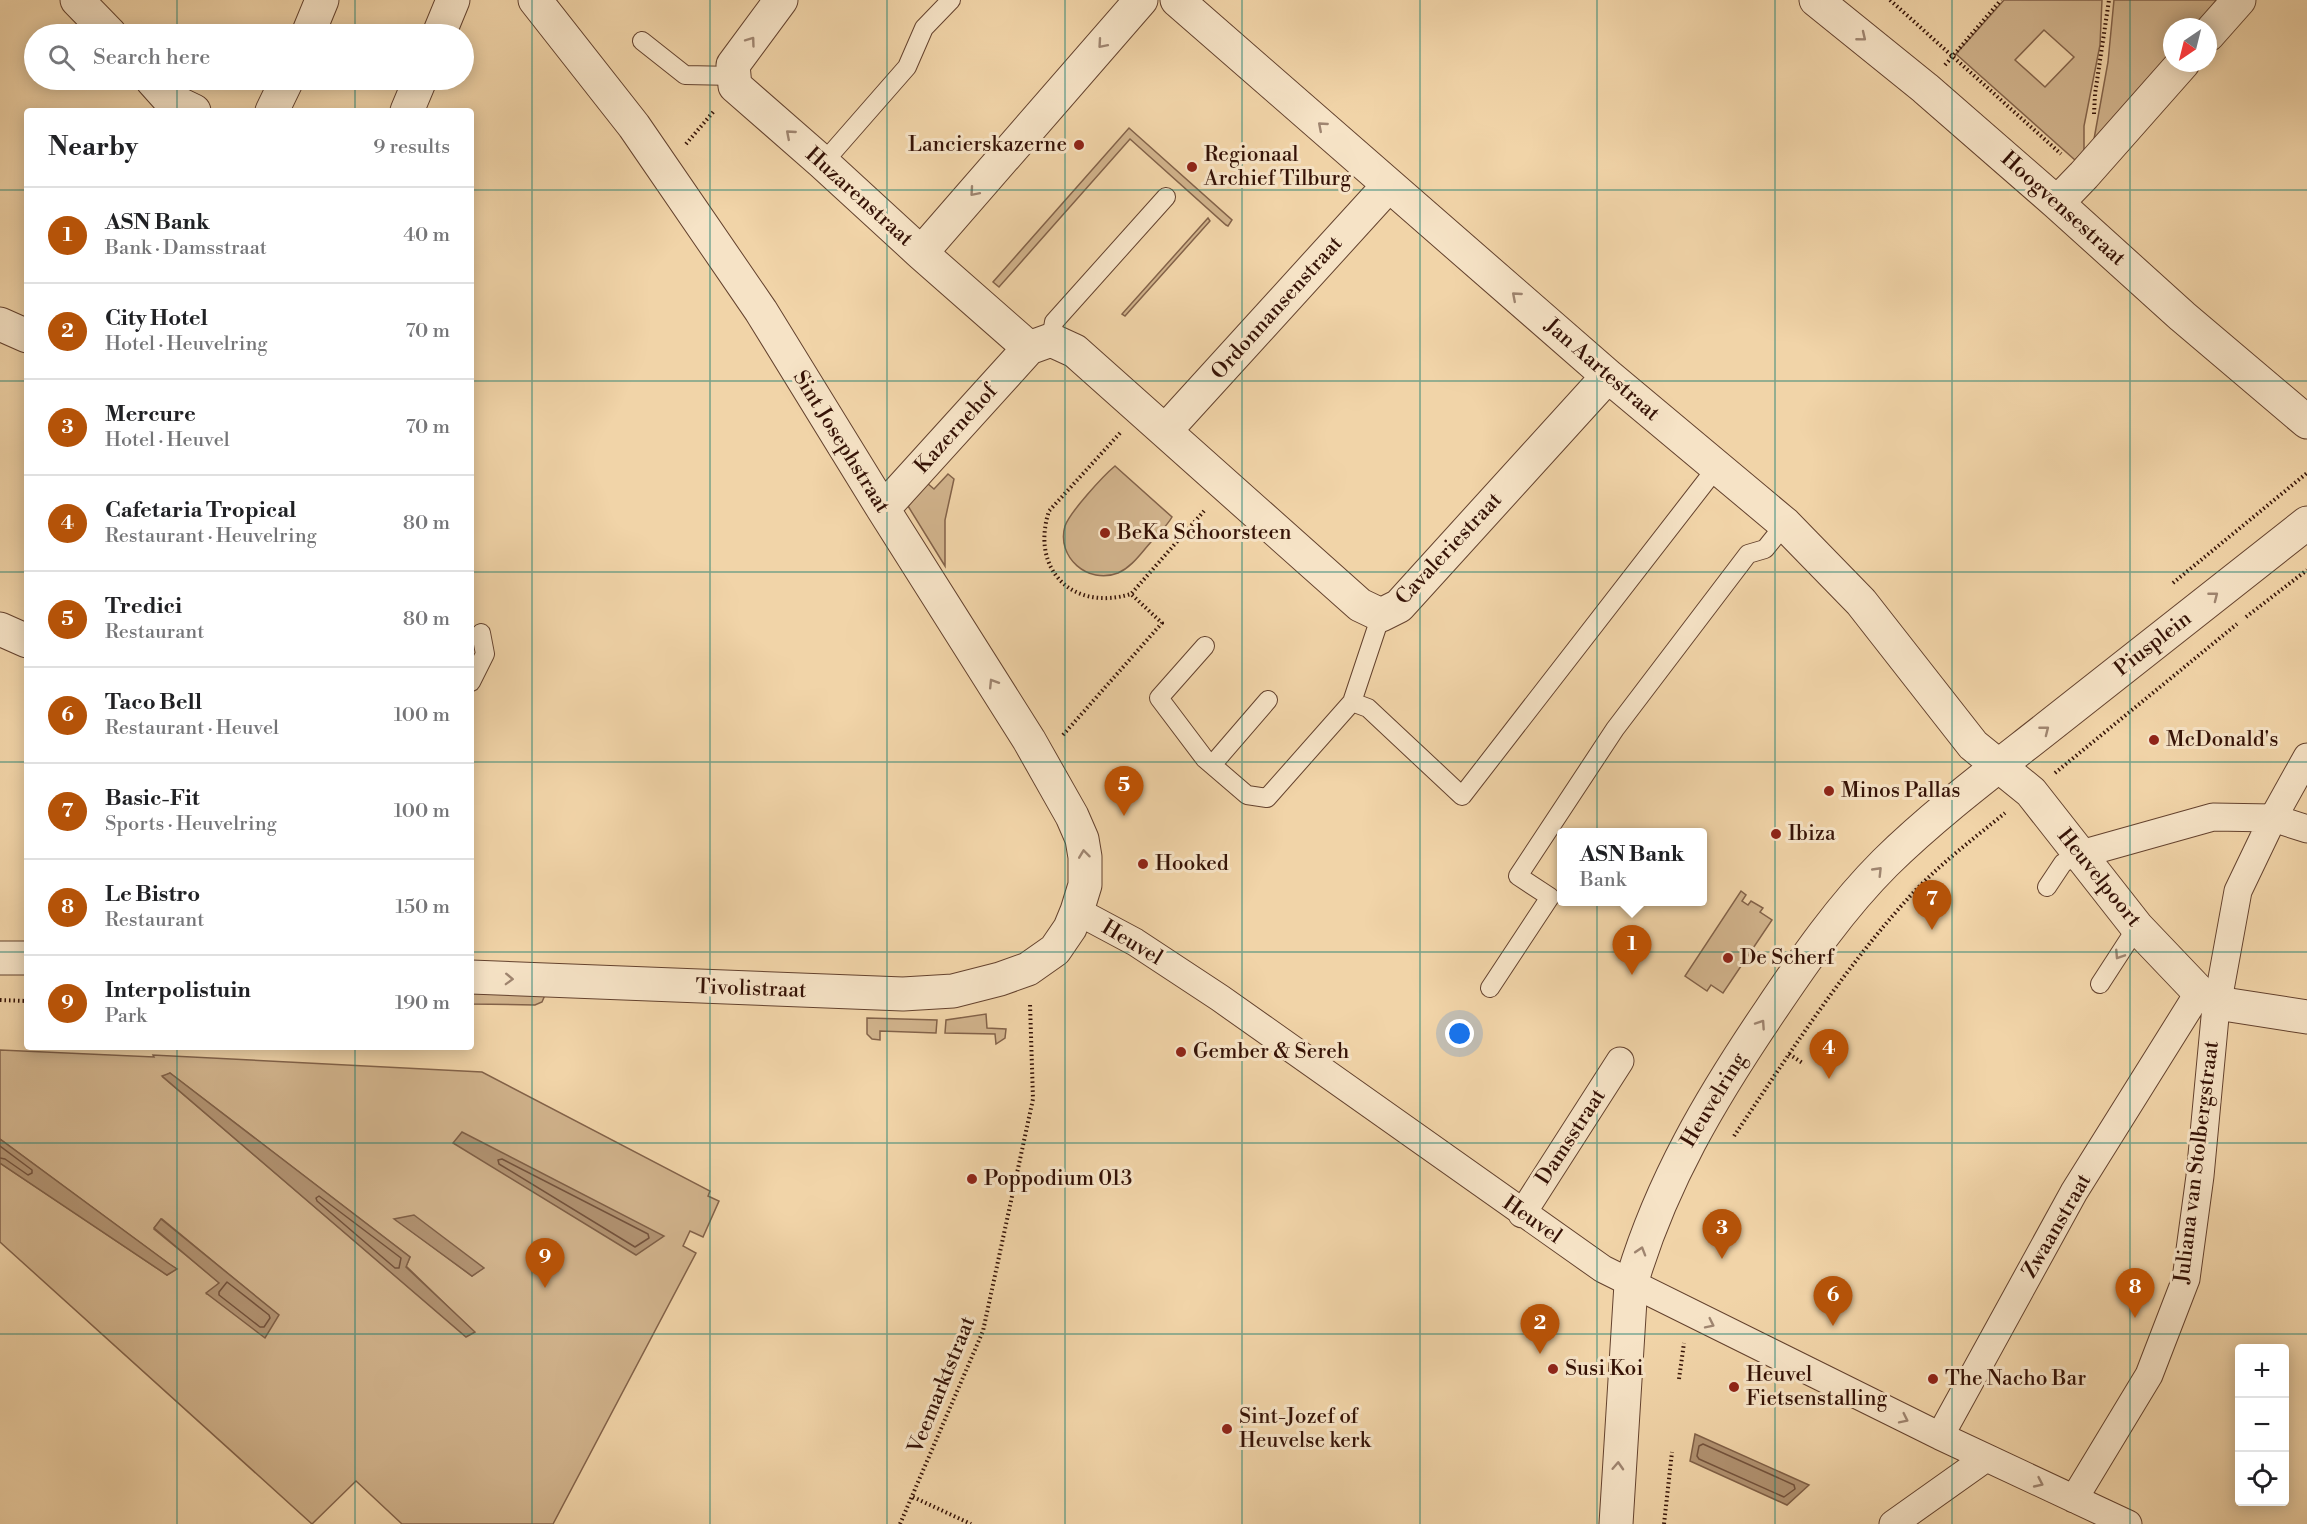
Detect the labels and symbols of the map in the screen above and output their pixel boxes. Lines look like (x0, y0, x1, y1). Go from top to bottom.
north arrow (2163, 18, 2217, 72)
one-way arrow (1855, 29, 1866, 40)
one-way arrow (744, 37, 755, 48)
one-way arrow (1098, 37, 1109, 48)
one-way arrow (1318, 123, 1329, 134)
one-way arrow (786, 130, 797, 141)
place label: Lancierskazerne (908, 132, 1067, 158)
marker: Lancierskazerne (1072, 138, 1086, 152)
street label: Huzarenstraat (800, 142, 919, 253)
place label: Regionaal Archief Tilburg (1203, 142, 1351, 192)
street label: Hoogvensestraat (1995, 146, 2131, 272)
marker: Regionaal Archief Tilburg (1185, 160, 1199, 174)
one-way arrow (971, 185, 982, 196)
street label: Ordonnansenstraat (1206, 231, 1349, 385)
one-way arrow (1512, 292, 1523, 303)
street label: Jan Aartestraat (1538, 312, 1665, 427)
street label: Sint Josephstraat (787, 366, 896, 518)
street label: Kazernehof (909, 378, 1004, 479)
street label: Cavaleriestraat (1390, 487, 1508, 611)
place label: BeKa Schoorsteen (1116, 520, 1292, 546)
marker: BeKa Schoorsteen (1098, 526, 1112, 540)
one-way arrow (2208, 592, 2219, 603)
street label: Piusplein (2109, 605, 2197, 682)
one-way arrow (988, 679, 1000, 689)
one-way arrow (2038, 726, 2049, 737)
place label: McDonald's (2166, 727, 2278, 753)
marker: McDonald's (2147, 733, 2161, 747)
pin: 5 (1104, 766, 1144, 816)
place label: Minos Pallas (1841, 778, 1961, 804)
marker: Minos Pallas (1822, 784, 1836, 798)
place label: Ibiza (1788, 821, 1836, 847)
street label: Heuvelpoort (2051, 824, 2147, 933)
marker: Ibiza (1769, 827, 1783, 841)
one-way arrow (1078, 849, 1091, 859)
place label: Hooked (1155, 851, 1229, 877)
marker: Hooked (1136, 857, 1150, 871)
one-way arrow (1871, 868, 1882, 878)
pin: 7 (1912, 880, 1952, 930)
street label: Heuvel (1097, 915, 1167, 971)
pin: 1 (1612, 926, 1652, 975)
place label: De Scherf (1740, 945, 1835, 971)
one-way arrow (2114, 949, 2126, 959)
marker: De Scherf (1721, 951, 1735, 965)
one-way arrow (504, 973, 513, 985)
street label: Tivolistraat (695, 974, 807, 1004)
your location (1445, 1019, 1474, 1048)
one-way arrow (1754, 1020, 1765, 1031)
pin: 4 (1810, 1030, 1848, 1079)
place label: Gember & Sereh (1193, 1039, 1350, 1065)
street label: Juliana van Stolbergstraat (2169, 1039, 2225, 1286)
marker: Gember & Sereh (1174, 1045, 1188, 1059)
street label: Heuvelring (1676, 1048, 1753, 1152)
street label: Damsstraat (1530, 1084, 1612, 1190)
place label: Poppodium 013 (984, 1166, 1132, 1192)
street label: Zwaanstraat (2017, 1169, 2098, 1283)
marker: Poppodium 013 (965, 1172, 979, 1186)
street label: Heuvel (1497, 1190, 1567, 1250)
pin: 3 (1702, 1210, 1742, 1259)
pin: 9 (526, 1238, 564, 1288)
one-way arrow (1634, 1246, 1646, 1257)
pin: 8 (2116, 1268, 2154, 1318)
pin: 6 (1814, 1276, 1852, 1326)
pin: 2 (1520, 1304, 1560, 1354)
street label: Veemarktstraat (902, 1312, 981, 1458)
one-way arrow (1704, 1316, 1715, 1328)
place label: Susi Koi (1565, 1356, 1643, 1382)
marker: Susi Koi (1546, 1362, 1560, 1376)
place label: Heuvel Fietsenstalling (1746, 1362, 1887, 1412)
place label: The Nacho Bar (1945, 1366, 2086, 1392)
marker: The Nacho Bar (1926, 1372, 1940, 1386)
marker: Heuvel Fietsenstalling (1727, 1380, 1741, 1394)
place label: Sint-Jozef of Heuvelse kerk (1239, 1404, 1372, 1454)
one-way arrow (1898, 1411, 1909, 1423)
marker: Sint-Jozef of Heuvelse kerk (1220, 1422, 1234, 1436)
one-way arrow (1612, 1461, 1625, 1470)
one-way arrow (2032, 1475, 2043, 1487)

